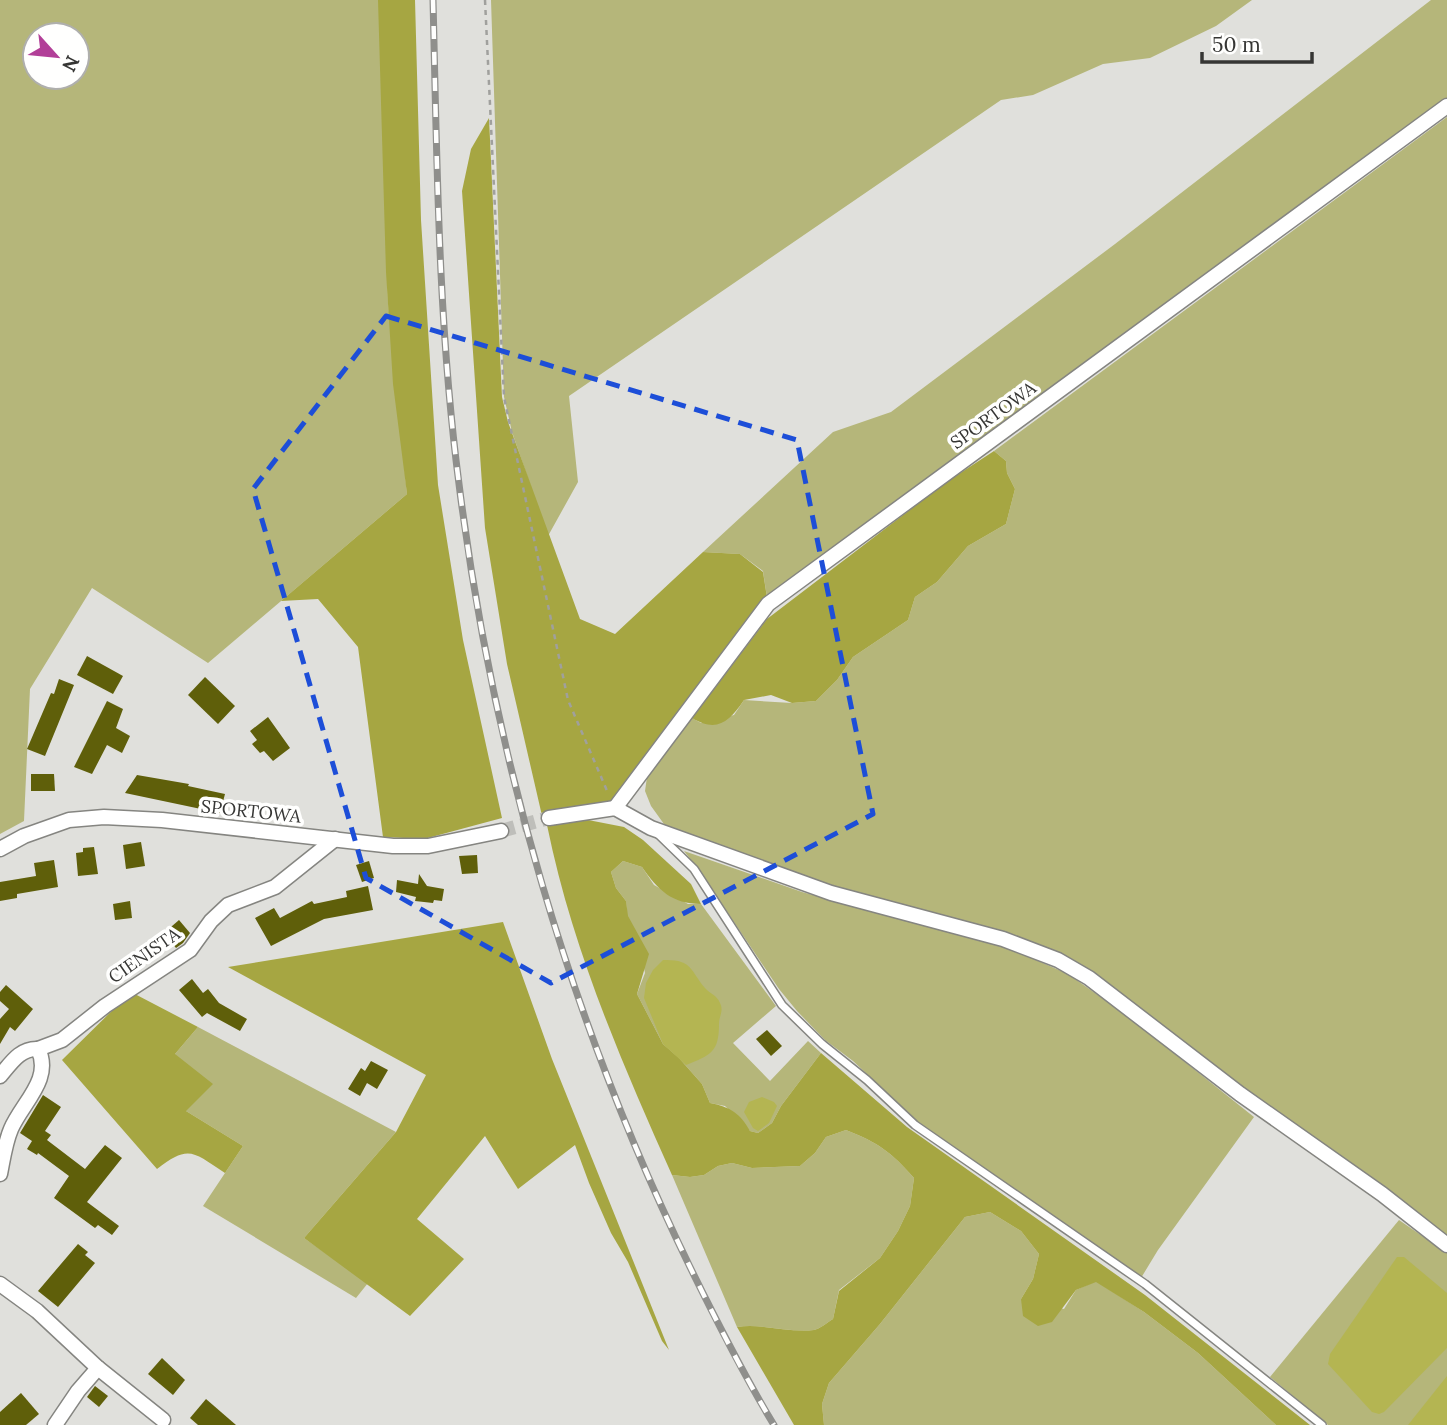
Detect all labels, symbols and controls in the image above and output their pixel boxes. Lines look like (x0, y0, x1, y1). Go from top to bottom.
north arrow (21, 21, 91, 91)
scale bar (1202, 21, 1312, 65)
text: 50 m (1212, 31, 1261, 58)
text: N (57, 52, 85, 76)
street label: SPORTOWA (946, 376, 1041, 454)
street label: SPORTOWA (200, 794, 303, 828)
street label: CIENISTA (104, 922, 185, 988)

